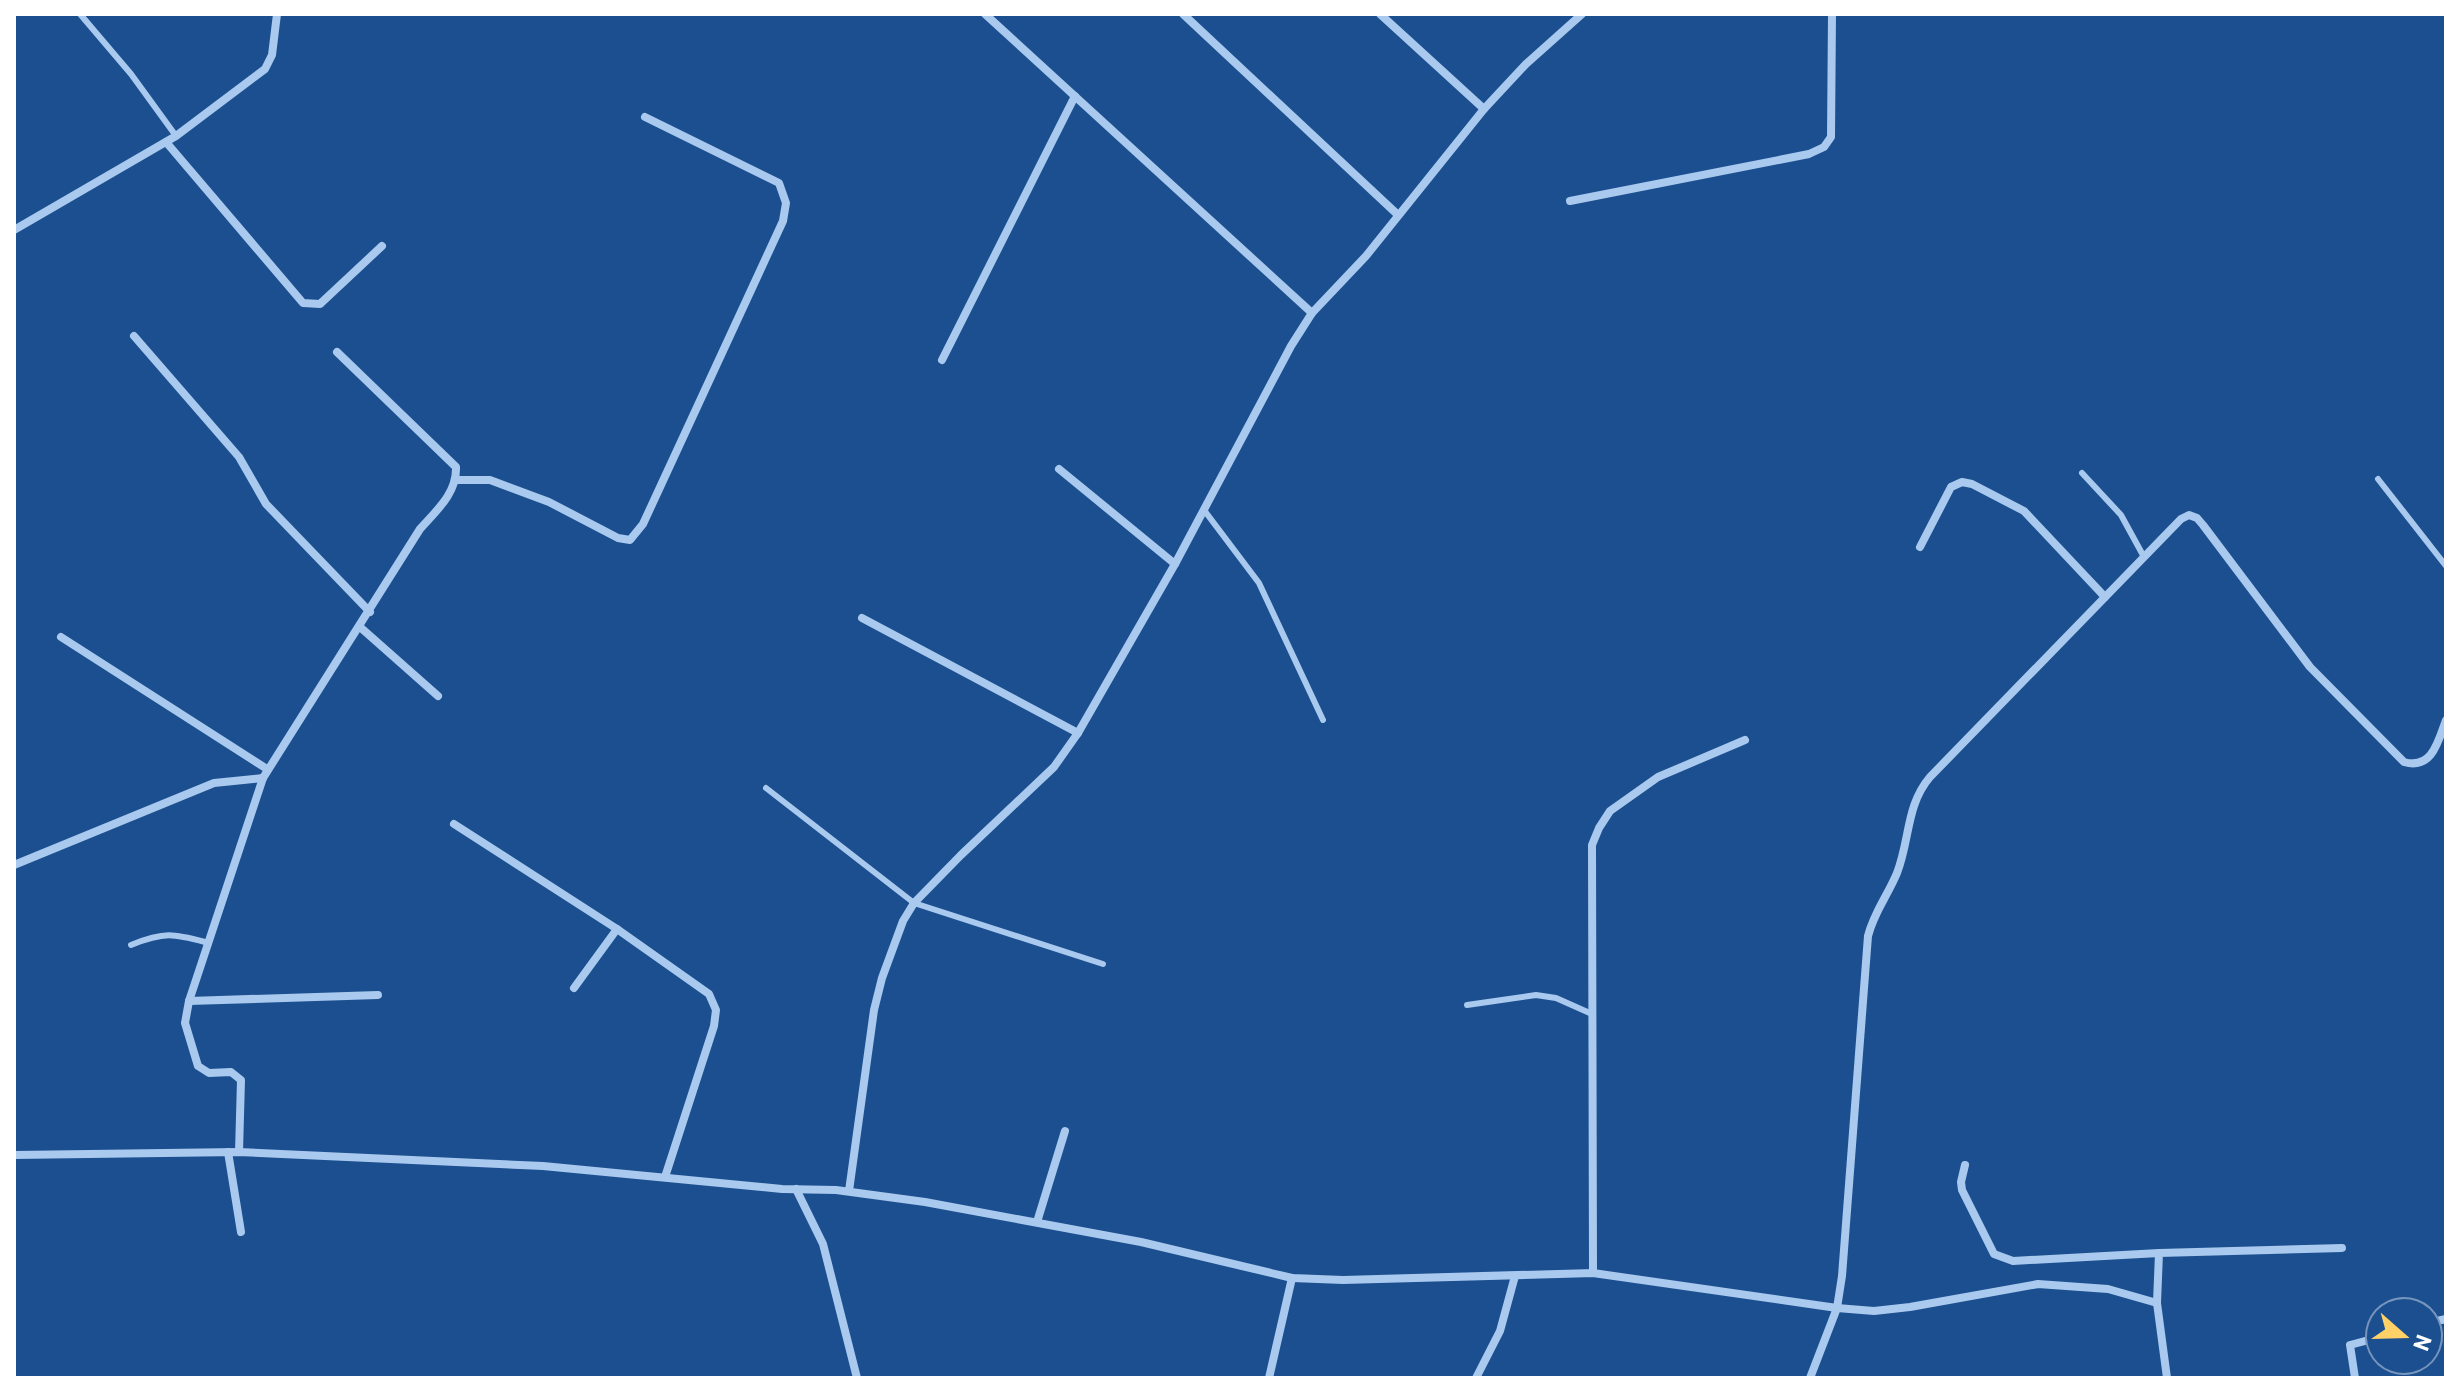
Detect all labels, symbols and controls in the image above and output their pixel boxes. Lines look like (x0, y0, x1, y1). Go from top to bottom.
north arrow (2364, 1296, 2444, 1376)
text: N (2409, 1332, 2438, 1355)

